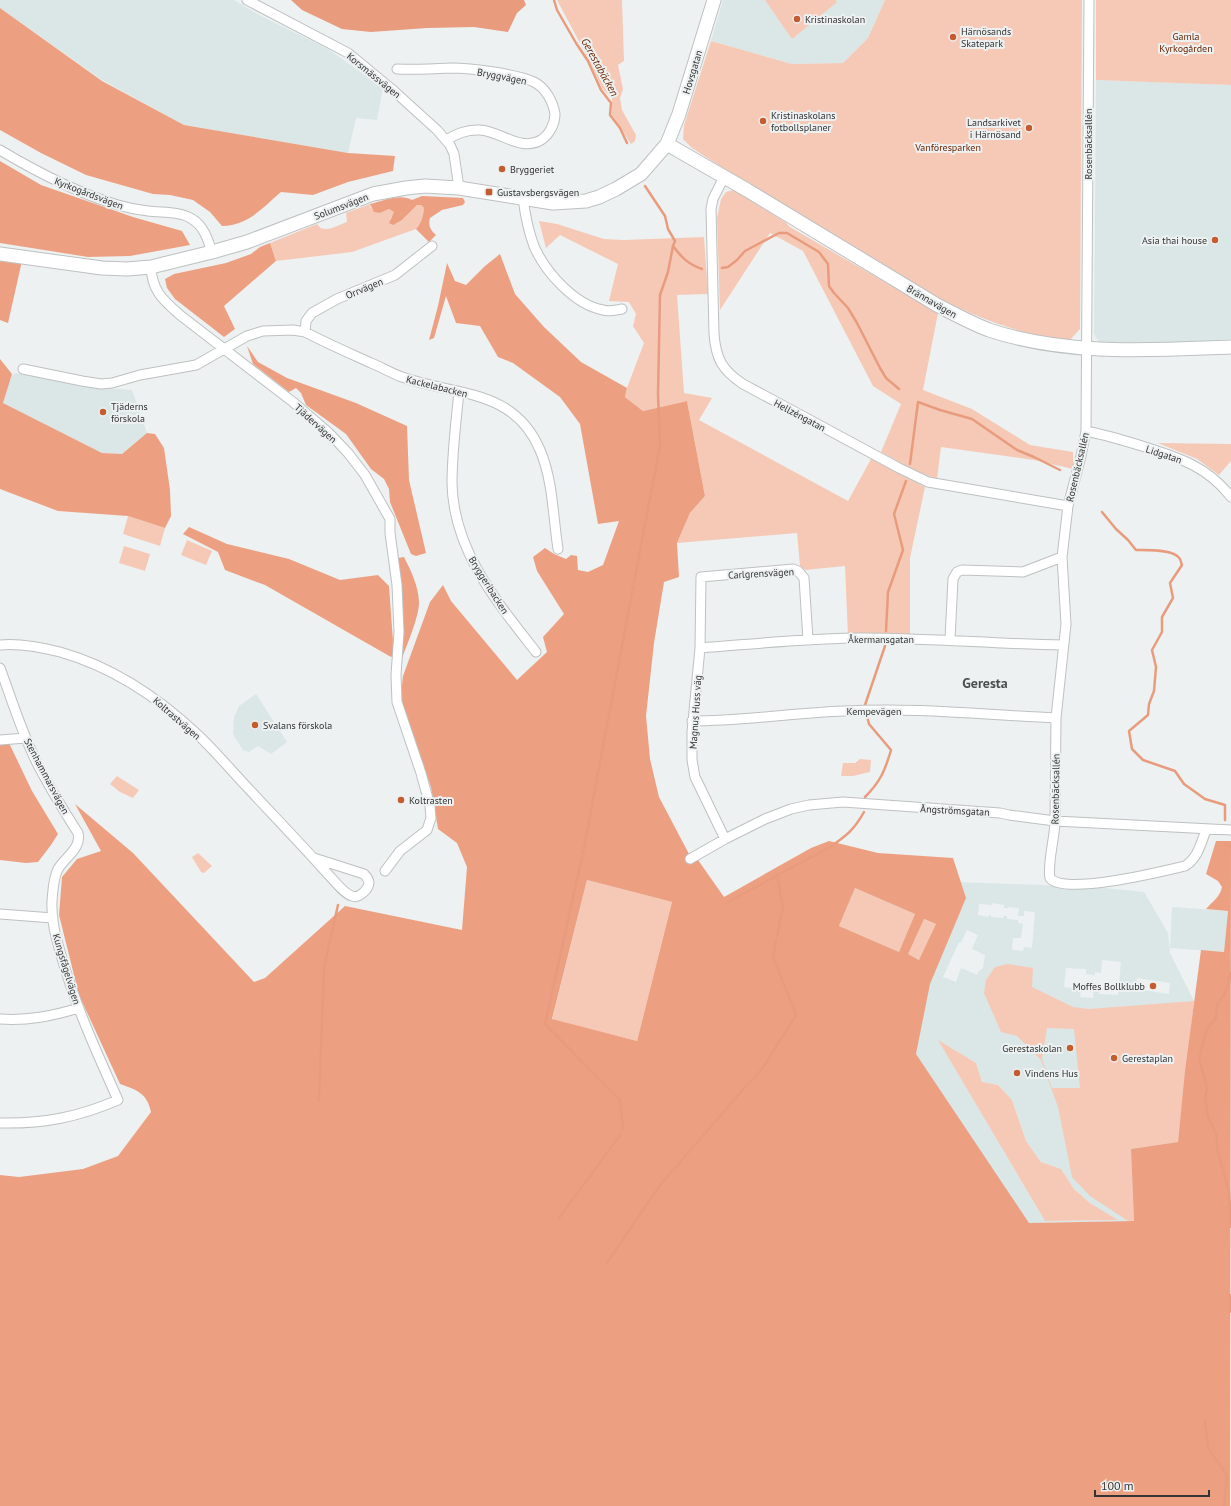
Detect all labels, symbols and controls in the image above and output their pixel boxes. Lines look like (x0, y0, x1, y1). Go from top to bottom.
place label: Kristinaskolan (805, 13, 865, 26)
marker: Kristinaskolan (792, 14, 802, 24)
place label: Härnösands Skatepark (961, 25, 1011, 50)
park label: Gamla Kyrkogården (1159, 30, 1213, 55)
marker: Härnösands Skatepark (948, 32, 958, 42)
water label: Gerestabäcken (578, 35, 622, 99)
street label: Hovsgatan (680, 49, 705, 96)
street label: Korsmässvägen (344, 50, 403, 101)
street label: Bryggvägen (476, 65, 528, 88)
place label: Kristinaskolans fotbollsplaner (771, 109, 835, 134)
street label: Rosenbäcksallén (1082, 109, 1095, 179)
marker: Kristinaskolans fotbollsplaner (758, 116, 768, 126)
place label: Landsarkivet i Härnösand (967, 116, 1022, 141)
marker: Landsarkivet i Härnösand (1024, 123, 1034, 133)
park label: Vanföresparken (914, 141, 981, 154)
place label: Bryggeriet (510, 163, 555, 176)
marker: Bryggeriet (497, 164, 507, 174)
street label: Kyrkogårdsvägen (53, 174, 125, 213)
place label: Gustavsbergsvägen (497, 186, 579, 199)
marker: Gustavsbergsvägen (484, 187, 494, 197)
street label: Solumsvägen (312, 190, 370, 223)
place label: Asia thai house (1142, 234, 1207, 247)
marker: Asia thai house (1210, 235, 1220, 245)
street label: Orrvägen (344, 275, 385, 302)
street label: Brännavägen (904, 282, 959, 321)
street label: Kackelabacken (405, 373, 469, 400)
street label: Hellzéngatan (772, 396, 828, 434)
place label: Tjäderns förskola (111, 400, 148, 425)
street label: Tjädervägen (292, 401, 340, 446)
marker: Tjäderns förskola (98, 407, 108, 417)
street label: Rosenbäcksallén (1063, 431, 1092, 503)
street label: Lidgatan (1144, 443, 1184, 466)
street label: Bryggeribacken (466, 554, 512, 617)
street label: Carlgrensvägen (728, 565, 794, 582)
street label: Åkermansgatan (848, 633, 914, 646)
district label: Geresta (962, 674, 1008, 692)
street label: Magnus Huss väg (686, 675, 705, 749)
street label: Koltrastvägen (150, 694, 203, 743)
street label: Kempevägen (847, 705, 901, 718)
place label: Svalans förskola (263, 719, 332, 732)
marker: Svalans förskola (250, 720, 260, 730)
street label: Stenhammarsvägen (21, 736, 72, 816)
street label: Rosenbäcksallén (1048, 753, 1063, 825)
place label: Koltrasten (409, 794, 453, 807)
marker: Koltrasten (396, 795, 406, 805)
street label: Ångströmsgatan (920, 802, 990, 819)
street label: Kungsfågelvägen (50, 932, 83, 1006)
place label: Moffes Bollklubb (1073, 980, 1145, 993)
marker: Moffes Bollklubb (1148, 981, 1158, 991)
place label: Gerestaskolan (1002, 1042, 1062, 1055)
marker: Gerestaskolan (1065, 1043, 1075, 1053)
place label: Gerestaplan (1122, 1052, 1173, 1065)
marker: Gerestaplan (1109, 1053, 1119, 1063)
place label: Vindens Hus (1024, 1067, 1078, 1080)
marker: Vindens Hus (1012, 1068, 1022, 1078)
scale bar (1095, 1472, 1209, 1498)
text: 100 m (1101, 1478, 1134, 1493)

